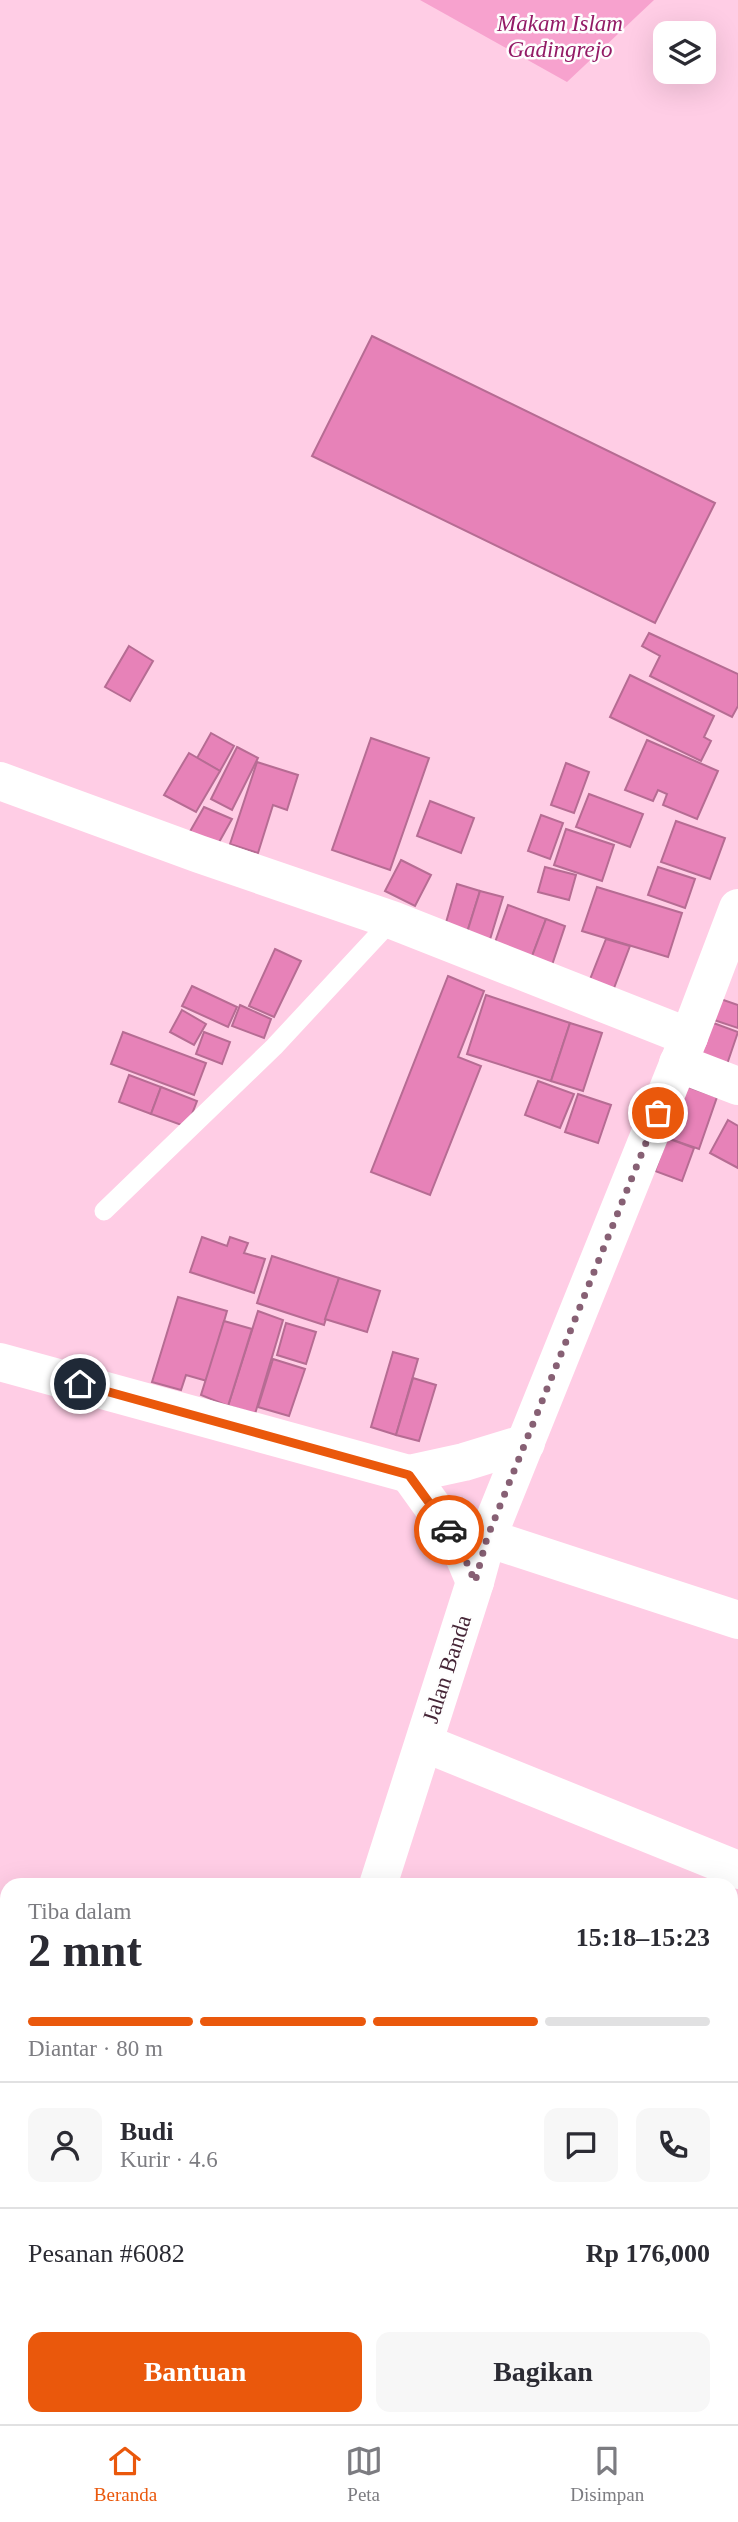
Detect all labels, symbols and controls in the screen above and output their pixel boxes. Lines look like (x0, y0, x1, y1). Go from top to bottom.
park label: Makam Islam Gadingrejo (496, 11, 623, 62)
map controls (653, 21, 716, 84)
button: layers (653, 21, 716, 84)
pin (628, 1083, 688, 1143)
icon: bag (639, 1094, 677, 1132)
pin (50, 1354, 110, 1414)
icon: home (61, 1365, 99, 1403)
courier (414, 1495, 484, 1565)
icon: car (430, 1511, 468, 1549)
street label: Jalan Banda (418, 1612, 476, 1726)
text: Tiba dalam (28, 1899, 131, 1924)
text: 15:18–15:23 (576, 1923, 710, 1952)
text: 2 mnt (28, 1925, 142, 1976)
text: Diantar · 80 m (28, 2036, 163, 2061)
button: person (28, 2108, 102, 2182)
button: chat (544, 2108, 618, 2182)
button: phone (636, 2108, 710, 2182)
text: Budi (120, 2117, 174, 2146)
text: Kurir · 4.6 (120, 2147, 218, 2172)
text: Pesanan #6082 (28, 2239, 185, 2268)
text: Rp 176,000 (586, 2239, 710, 2268)
button: Bantuan (28, 2332, 362, 2412)
button: Bagikan (376, 2332, 710, 2412)
tab: Beranda (94, 2442, 157, 2506)
tab: Peta (345, 2442, 383, 2506)
tab: Disimpan (570, 2442, 644, 2506)

